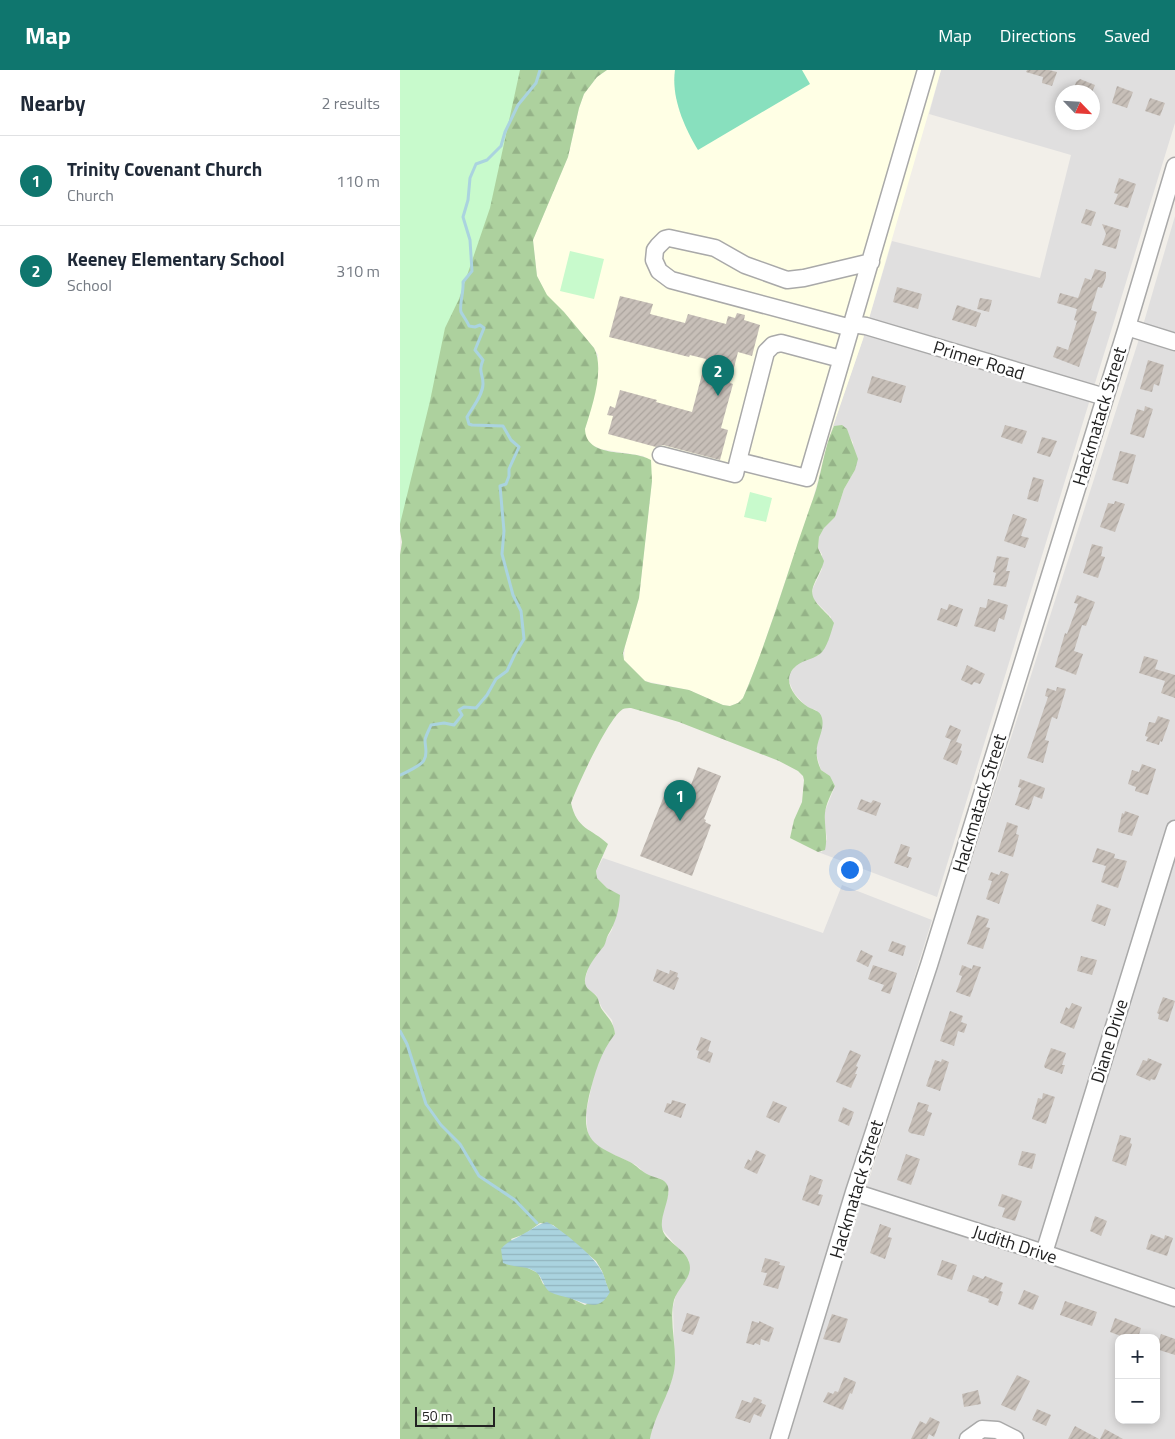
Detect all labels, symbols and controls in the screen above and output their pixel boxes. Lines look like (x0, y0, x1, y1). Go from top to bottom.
text: Map (25, 17, 71, 53)
text: Map (938, 22, 972, 49)
text: Directions (1000, 22, 1076, 49)
text: Saved (1104, 22, 1150, 49)
north arrow (1055, 85, 1100, 130)
text: Nearby (20, 87, 85, 119)
text: 2 results (321, 91, 380, 115)
text: Trinity Covenant Church (67, 154, 262, 183)
text: 1 (32, 169, 40, 193)
text: 110 m (336, 169, 380, 193)
text: Church (67, 183, 114, 207)
text: Keeney Elementary School (67, 244, 285, 273)
text: 2 (32, 259, 40, 283)
text: 310 m (336, 259, 380, 283)
text: School (67, 273, 112, 297)
street label: Primer Road (930, 333, 1028, 387)
street label: Hackmatack Street (1065, 343, 1133, 489)
pin: 2 (702, 355, 734, 396)
street label: Hackmatack Street (945, 730, 1013, 876)
pin: 1 (664, 780, 696, 821)
your location (837, 857, 863, 883)
street label: Diane Drive (1083, 996, 1135, 1086)
street label: Hackmatack Street (822, 1116, 890, 1262)
street label: Judith Drive (969, 1218, 1061, 1270)
map controls (1115, 1334, 1160, 1424)
button: + (1115, 1334, 1160, 1379)
button: − (1115, 1379, 1160, 1424)
scale bar (415, 1404, 495, 1427)
text: 50 m (422, 1405, 452, 1426)

